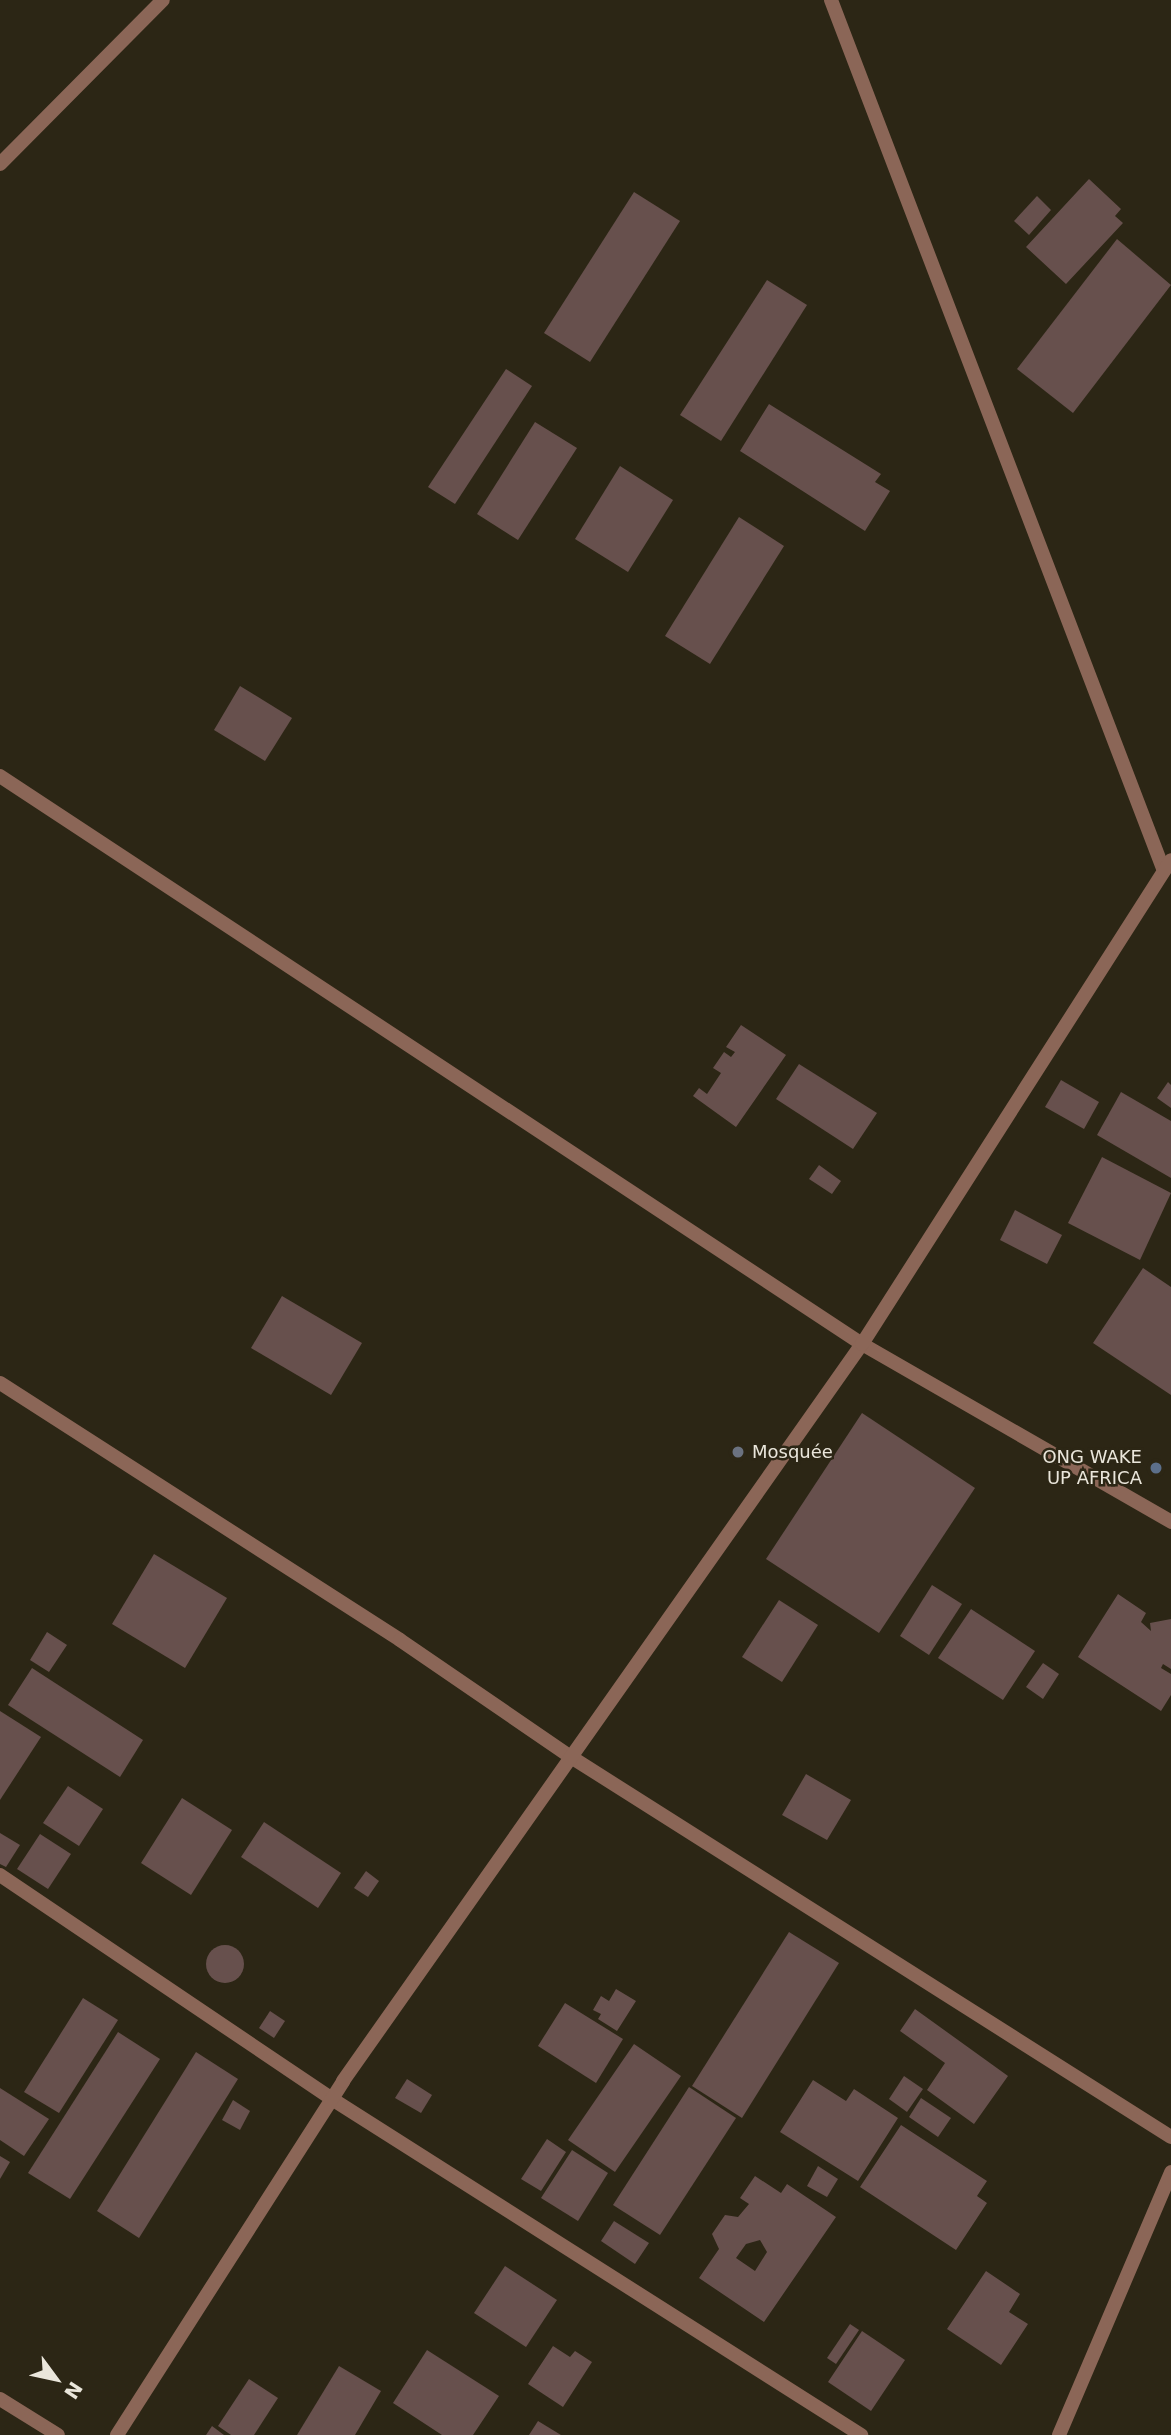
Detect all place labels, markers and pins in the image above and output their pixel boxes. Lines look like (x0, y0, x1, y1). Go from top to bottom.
place label: Mosquée (752, 1441, 833, 1463)
marker: Mosquée (730, 1444, 746, 1460)
place label: ONG WAKE UP AFRICA (1042, 1447, 1142, 1490)
marker: ONG WAKE UP AFRICA (1148, 1460, 1164, 1476)

